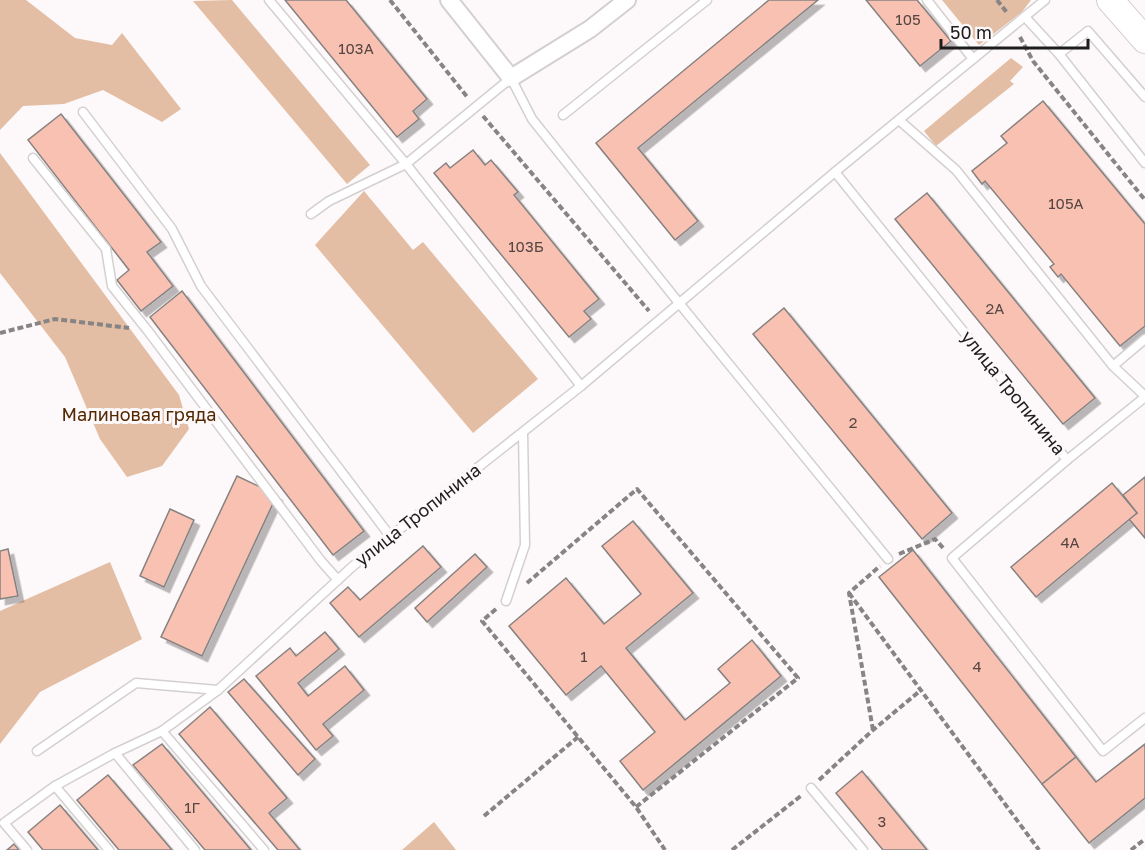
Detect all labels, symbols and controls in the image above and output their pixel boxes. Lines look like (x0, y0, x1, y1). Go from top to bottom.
house number: 105 (895, 10, 921, 28)
scale bar (941, 12, 1088, 50)
text: 50 m (950, 21, 992, 43)
house number: 103А (338, 39, 374, 57)
house number: 105А (1048, 194, 1084, 212)
house number: 103Б (508, 237, 544, 255)
house number: 2А (986, 299, 1004, 317)
street label: улица Тропинина (957, 326, 1071, 459)
park label: Малиновая гряда (62, 403, 216, 425)
house number: 2 (849, 413, 857, 431)
street label: улица Тропинина (350, 458, 485, 570)
house number: 4А (1060, 533, 1080, 551)
house number: 1 (580, 647, 588, 665)
house number: 4 (972, 657, 982, 675)
house number: 1Г (184, 798, 200, 816)
house number: 3 (878, 812, 886, 830)

